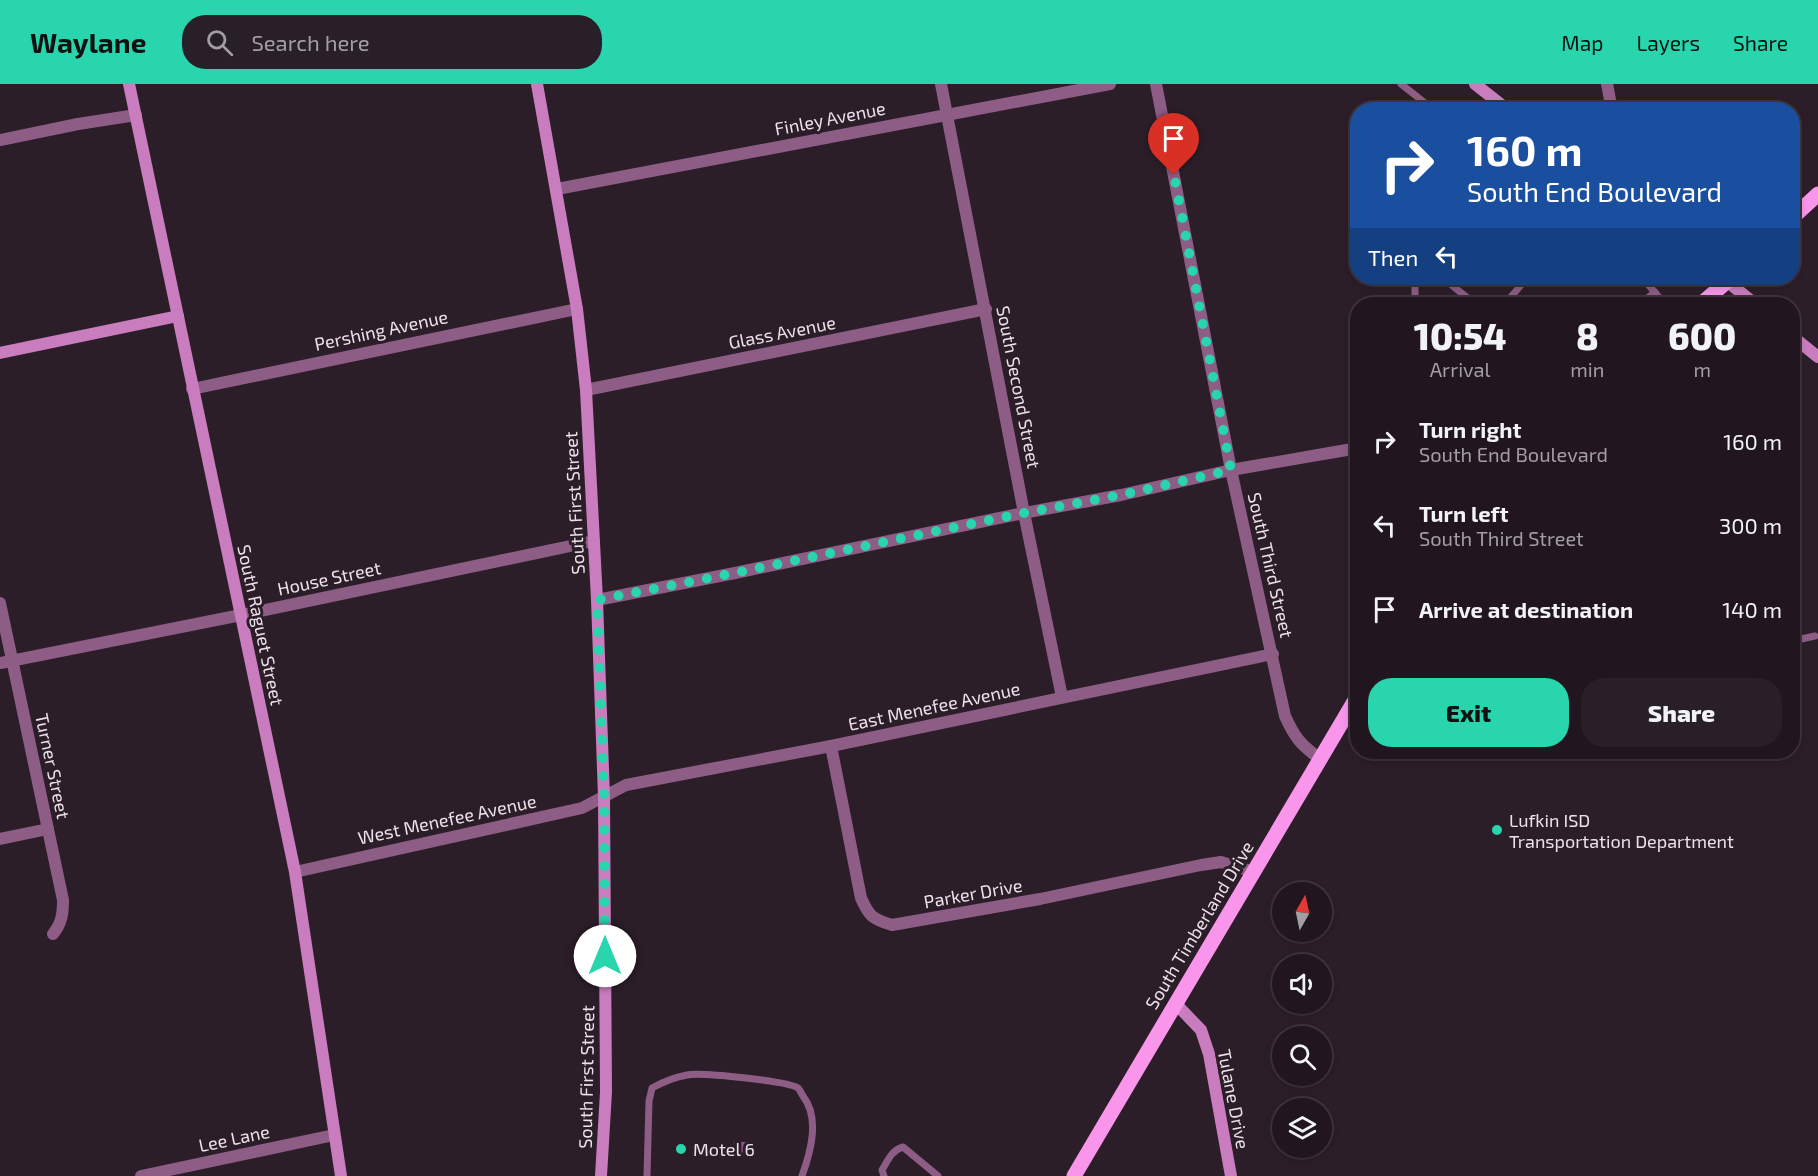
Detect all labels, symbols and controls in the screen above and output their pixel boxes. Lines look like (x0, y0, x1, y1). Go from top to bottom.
search box (182, 15, 602, 69)
text: Waylane (30, 25, 146, 59)
icon: search (203, 26, 236, 59)
text: Search here (251, 29, 370, 55)
text: Map (1561, 30, 1603, 55)
text: Layers (1636, 30, 1700, 55)
text: Share (1733, 30, 1788, 55)
street label: Finley Avenue (773, 96, 887, 140)
pin (1148, 113, 1199, 175)
icon: arrive (1157, 122, 1190, 155)
text: 160 m (1467, 124, 1583, 174)
icon: right (1368, 126, 1446, 204)
text: South End Boulevard (1467, 175, 1722, 207)
icon: left (1430, 240, 1463, 273)
text: Then (1368, 244, 1418, 270)
street label: South Second Street (992, 304, 1046, 470)
street label: Pershing Avenue (312, 305, 450, 355)
street label: Glass Avenue (727, 311, 837, 353)
text: 10:54 (1414, 314, 1506, 357)
text: 8 (1576, 314, 1599, 357)
text: 600 (1668, 314, 1736, 357)
text: Arrival (1430, 357, 1491, 381)
text: min (1570, 357, 1604, 381)
text: m (1693, 357, 1711, 381)
text: Turn right (1419, 416, 1521, 442)
icon: right (1368, 425, 1401, 458)
text: 160 m (1723, 428, 1782, 454)
street label: South First Street (559, 431, 589, 575)
text: South End Boulevard (1419, 442, 1608, 466)
street label: South Third Street (1244, 490, 1298, 640)
text: Turn left (1419, 500, 1508, 526)
icon: left (1368, 509, 1401, 542)
text: 300 m (1719, 512, 1782, 538)
text: South Third Street (1419, 526, 1584, 550)
street label: South Raguet Street (233, 543, 289, 708)
street label: House Street (275, 556, 383, 600)
icon: arrive (1368, 593, 1401, 626)
text: Arrive at destination (1419, 596, 1633, 622)
text: 140 m (1722, 596, 1782, 622)
street label: East Menefee Avenue (846, 677, 1022, 735)
button: Exit (1368, 678, 1569, 747)
button: Share (1581, 678, 1782, 747)
street label: Turner Street (31, 711, 75, 821)
street label: West Menefee Avenue (356, 789, 538, 849)
place label: Lufkin ISD Transportation Department (1509, 809, 1734, 852)
marker: Lufkin ISD Transportation Department (1490, 823, 1504, 837)
street label: South Timberland Drive (1140, 837, 1258, 1013)
street label: Parker Drive (922, 874, 1024, 912)
north arrow (1272, 882, 1332, 942)
map controls (1272, 882, 1332, 1158)
position arrow (573, 924, 637, 988)
button: sound (1272, 954, 1332, 1014)
street label: South First Street (574, 1005, 598, 1149)
button: search (1272, 1026, 1332, 1086)
street label: Tulane Drive (1214, 1047, 1254, 1151)
button: layers (1272, 1098, 1332, 1158)
street label: Lee Lane (197, 1120, 271, 1156)
place label: Motel 6 (693, 1138, 755, 1160)
marker: Motel 6 (674, 1142, 688, 1156)

